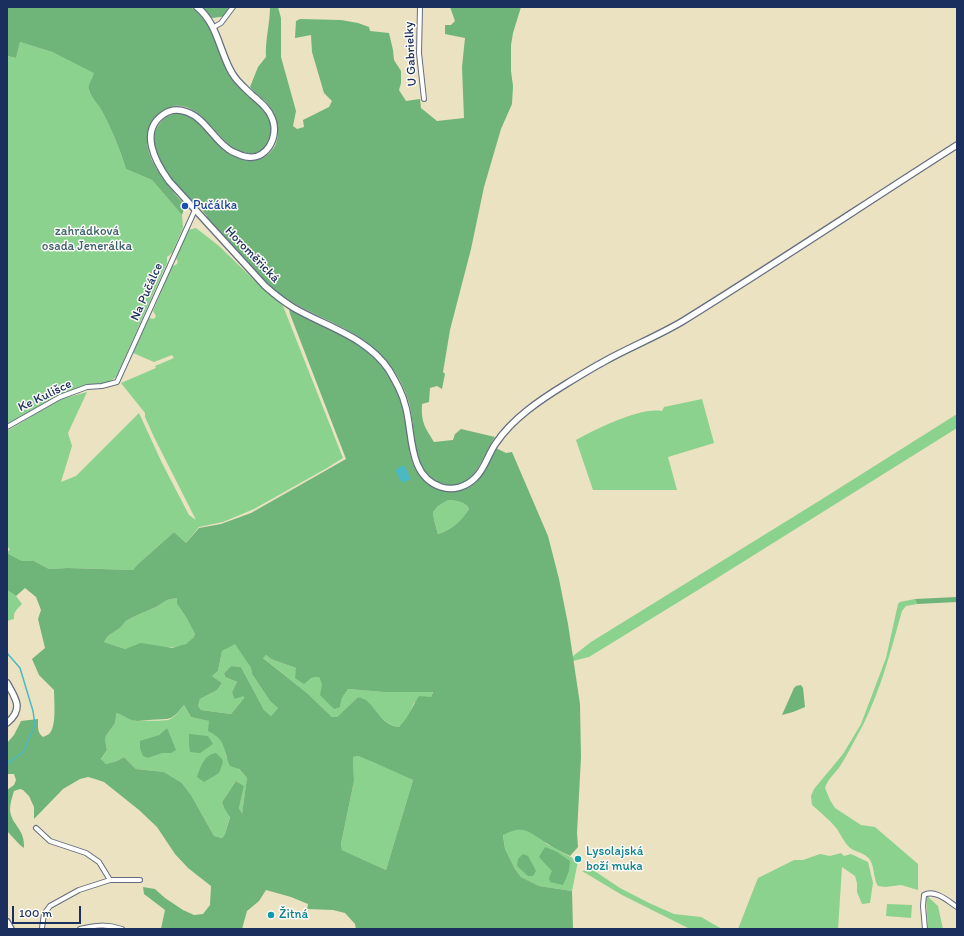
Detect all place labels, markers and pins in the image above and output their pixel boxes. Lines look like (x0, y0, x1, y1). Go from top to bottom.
place label: Pučálka (193, 198, 237, 214)
marker: Pučálka (180, 201, 190, 211)
place label: Lysolajská boží muka (586, 844, 643, 875)
marker: Lysolajská boží muka (573, 854, 583, 864)
place label: Žitná (279, 907, 308, 923)
marker: Žitná (266, 910, 276, 920)

